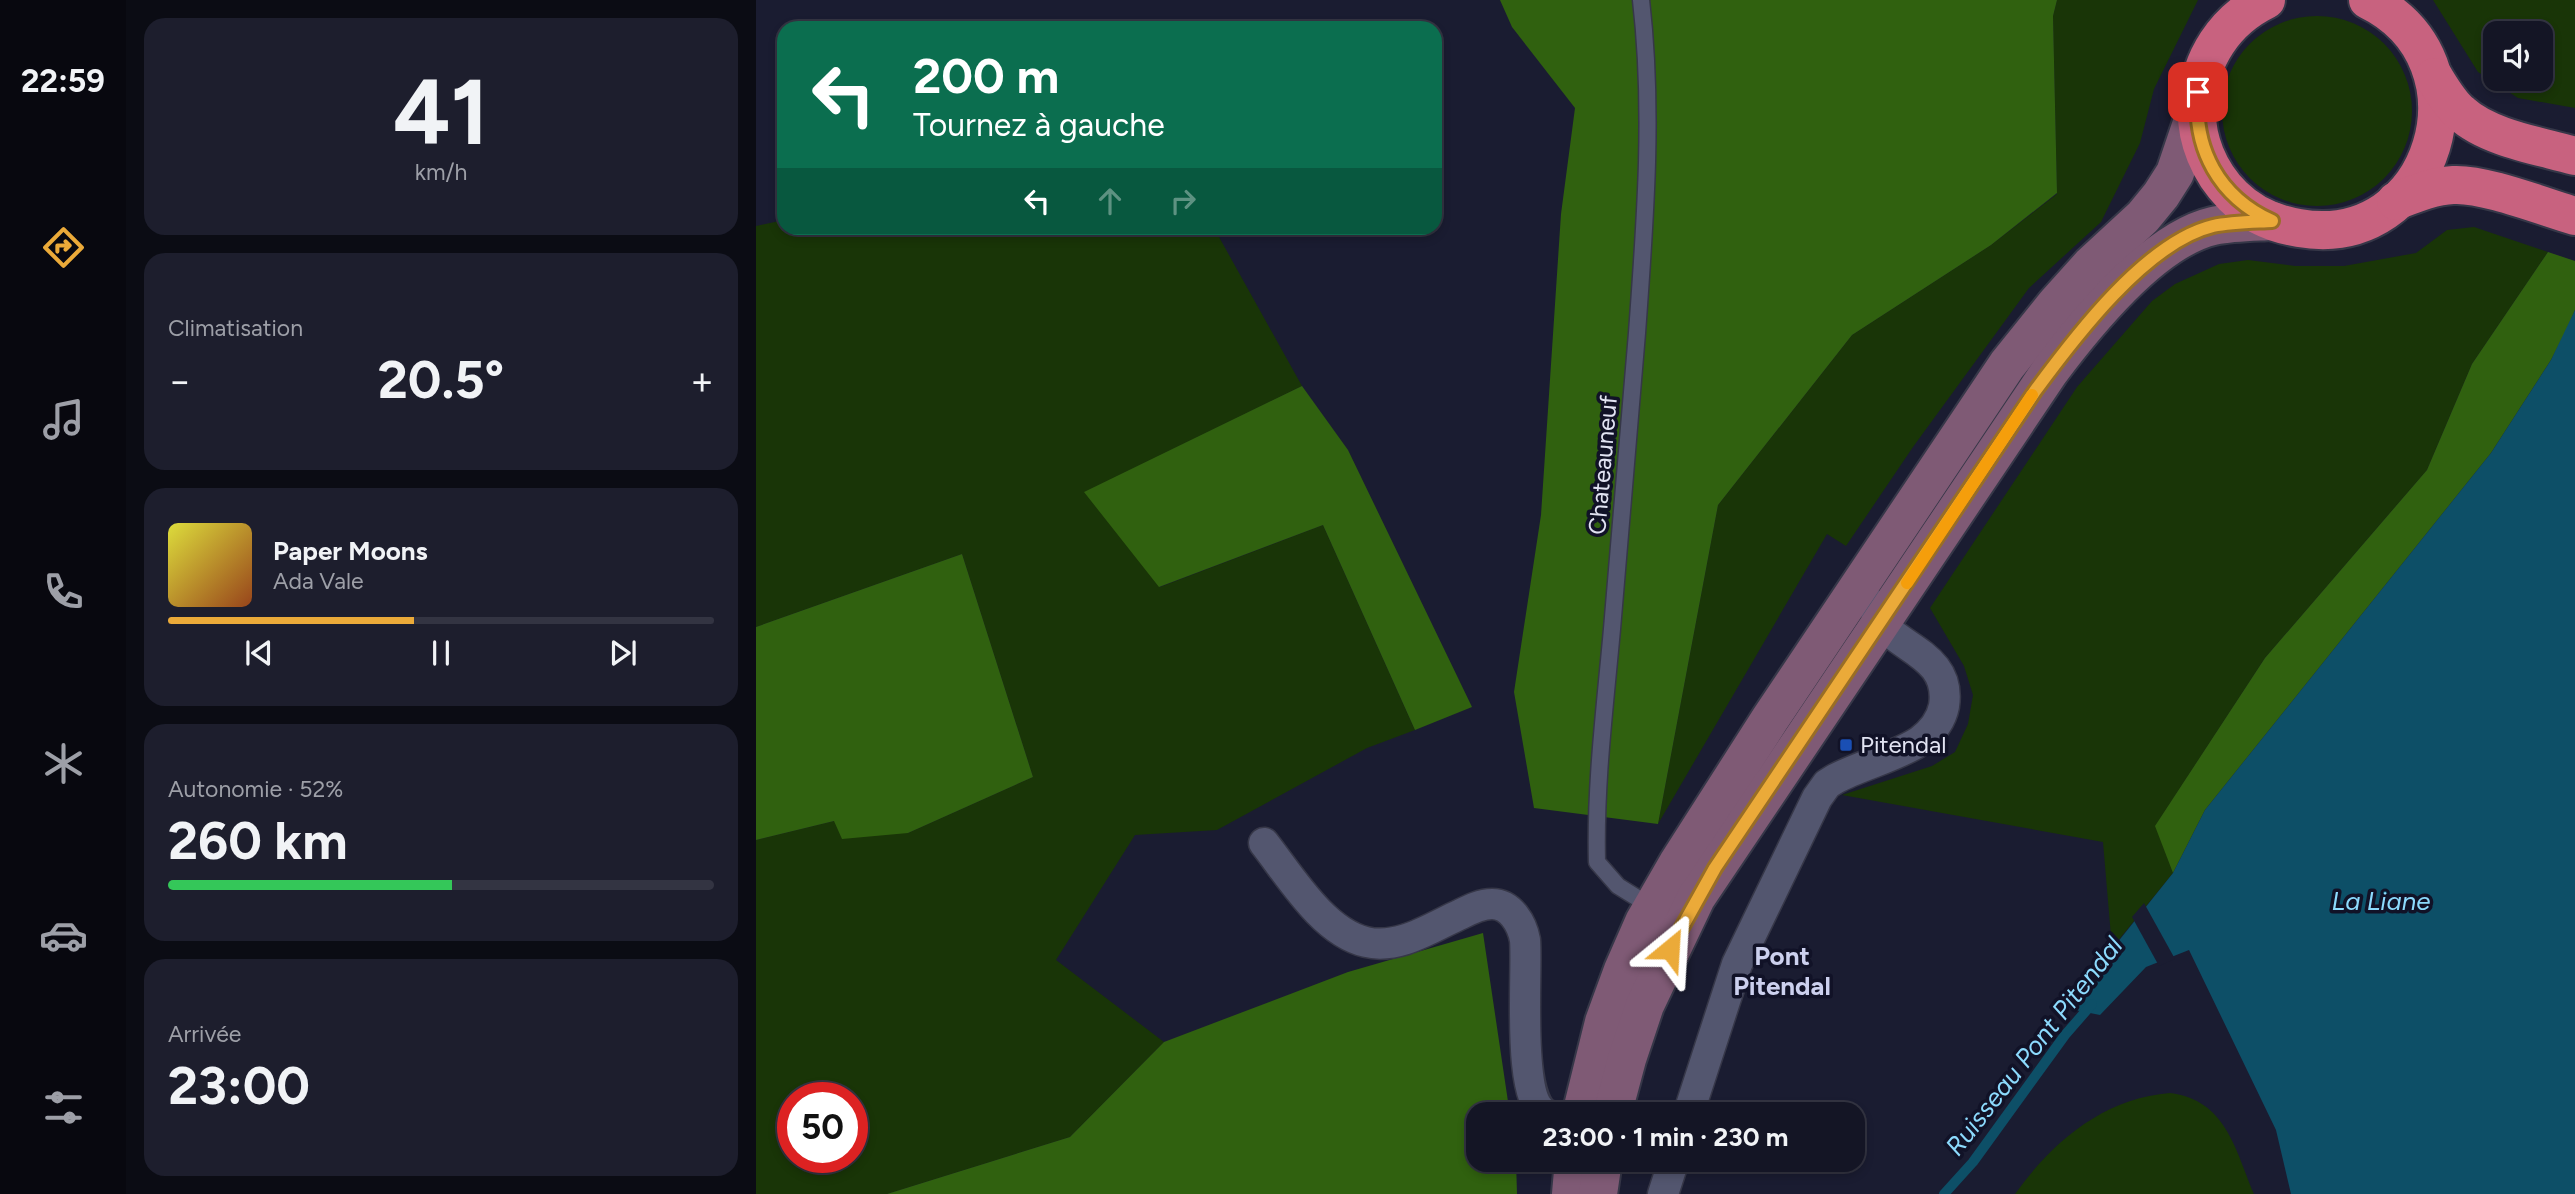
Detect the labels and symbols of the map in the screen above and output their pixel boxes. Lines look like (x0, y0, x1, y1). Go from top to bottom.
pin (2168, 62, 2228, 122)
street label: Chateauneuf (1582, 394, 1623, 536)
place label: Pitendal (1860, 730, 1947, 759)
marker: Pitendal (1838, 737, 1854, 753)
water label: La Liane (2332, 885, 2430, 917)
position arrow (1633, 912, 1707, 986)
water label: Ruisseau Pont Pitendal (1939, 930, 2129, 1162)
district label: Pont Pitendal (1733, 940, 1831, 1002)
speed limit sign: 50 (777, 1082, 868, 1173)

